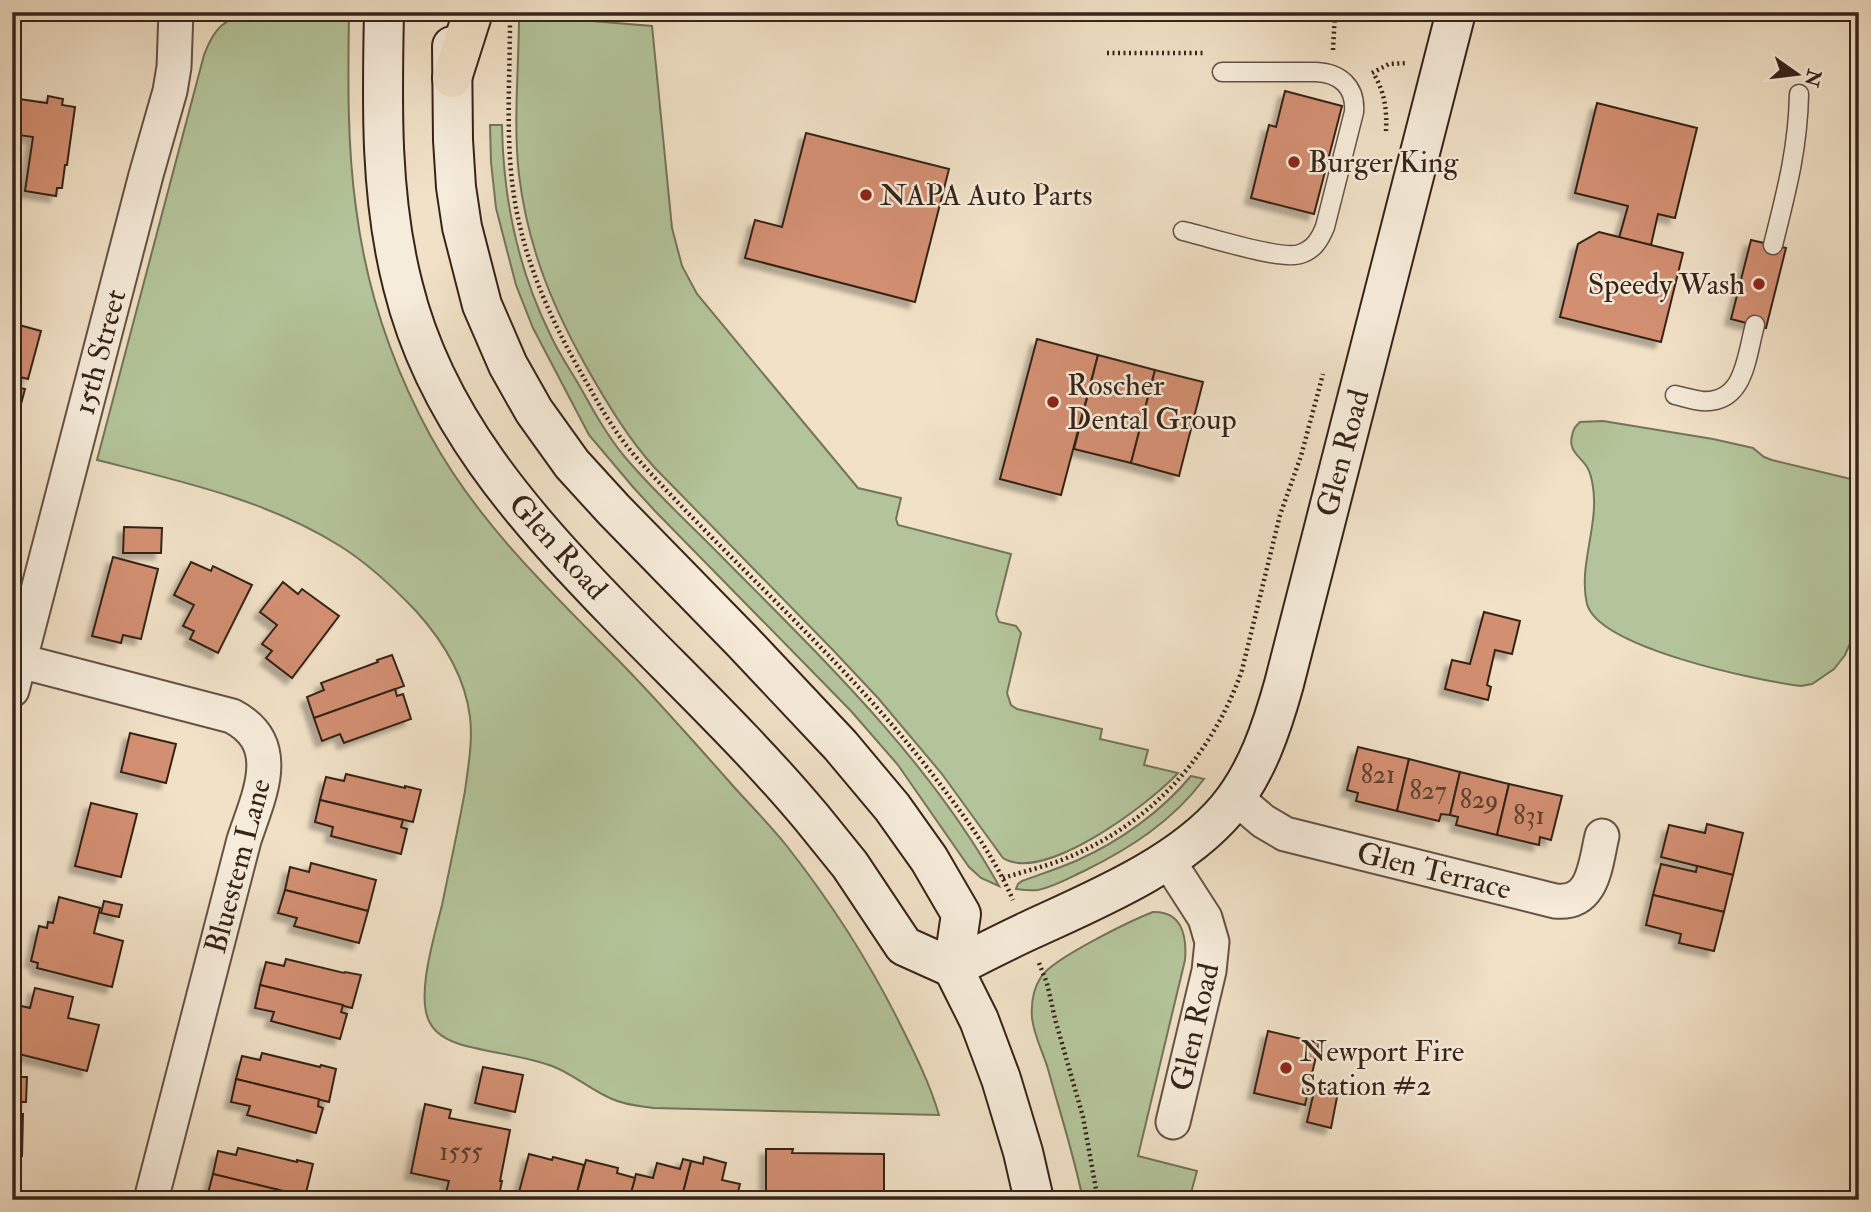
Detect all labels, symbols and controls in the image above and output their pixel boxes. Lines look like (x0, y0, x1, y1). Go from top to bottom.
north arrow (1762, 38, 1832, 108)
text: N (1799, 66, 1826, 90)
place label: Burger King (1308, 144, 1459, 181)
marker: Burger King (1286, 154, 1302, 170)
place label: NAPA Auto Parts (880, 177, 1092, 214)
marker: NAPA Auto Parts (858, 187, 874, 203)
place label: Speedy Wash (1588, 266, 1745, 303)
marker: Speedy Wash (1751, 276, 1767, 292)
street label: 15th Street (66, 285, 134, 419)
place label: Roscher Dental Group (1067, 367, 1237, 438)
street label: Glen Road (1308, 385, 1378, 520)
marker: Roscher Dental Group (1045, 394, 1061, 410)
street label: Glen Road (501, 486, 615, 608)
house number: 821 (1361, 759, 1395, 791)
street label: Bluestem Lane (197, 775, 279, 957)
house number: 827 (1409, 775, 1447, 807)
house number: 829 (1460, 784, 1498, 816)
house number: 831 (1513, 800, 1545, 832)
street label: Glen Terrace (1353, 834, 1515, 908)
street label: Glen Road (1162, 959, 1228, 1094)
place label: Newport Fire Station #2 (1300, 1033, 1464, 1104)
marker: Newport Fire Station #2 (1278, 1060, 1294, 1076)
house number: 1555 (439, 1136, 483, 1168)

